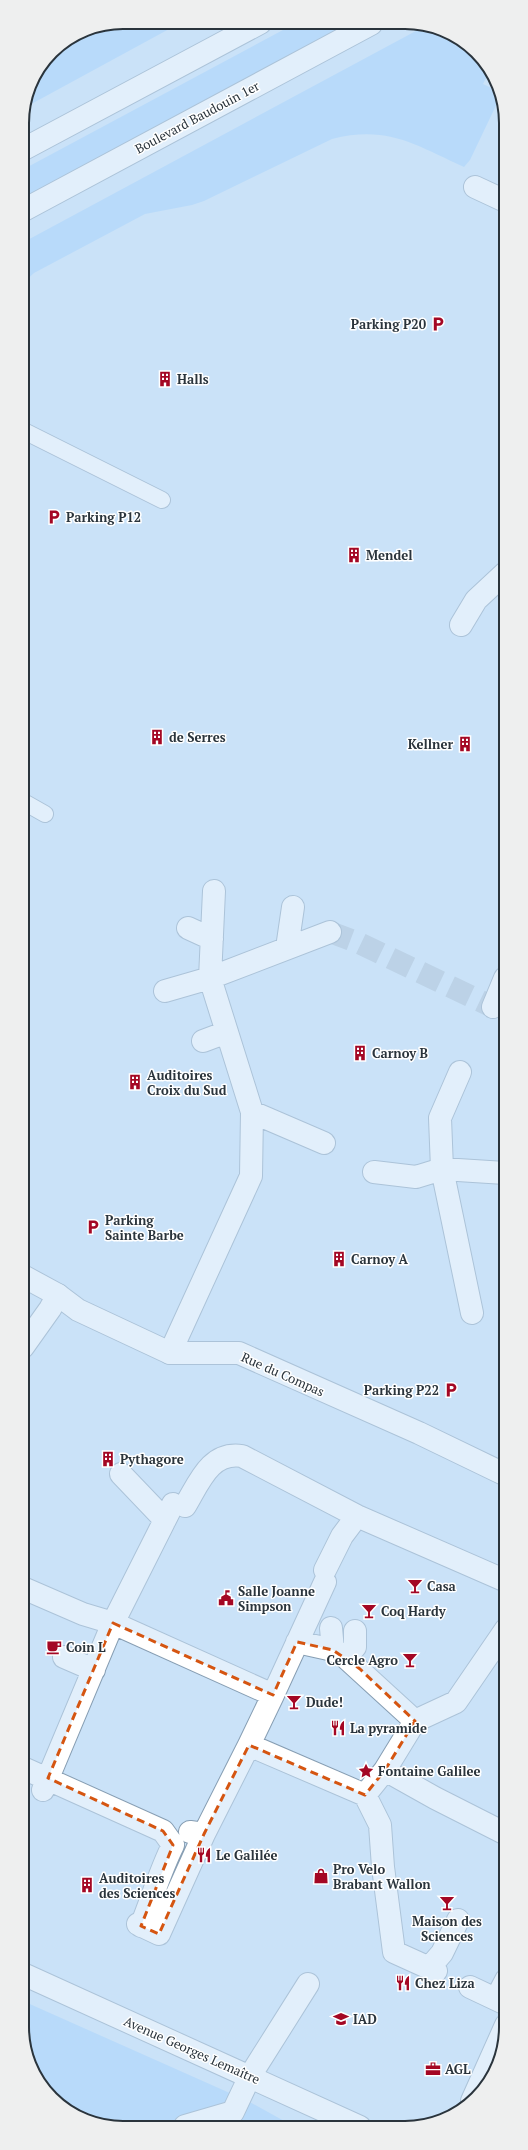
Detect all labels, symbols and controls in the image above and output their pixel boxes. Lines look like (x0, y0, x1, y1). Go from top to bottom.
street label: Boulevard Baudouin 1er (132, 77, 262, 157)
place label: Parking P20 (351, 315, 427, 333)
parking icon: Parking P20 (429, 315, 447, 333)
building icon: Halls (156, 370, 174, 388)
place label: Halls (177, 370, 209, 388)
parking icon: Parking P12 (45, 508, 63, 526)
place label: Parking P12 (66, 508, 141, 526)
building icon: Mendel (345, 546, 363, 564)
place label: Mendel (366, 546, 413, 564)
building icon: de Serres (148, 728, 166, 746)
place label: de Serres (169, 728, 226, 746)
place label: Kellner (408, 735, 453, 753)
building icon: Kellner (456, 735, 474, 753)
building icon: Carnoy B (351, 1044, 369, 1062)
place label: Carnoy B (372, 1044, 428, 1062)
place label: Auditoires Croix du Sud (147, 1066, 227, 1099)
building icon: Auditoires Croix du Sud (126, 1073, 144, 1091)
place label: Parking Sainte Barbe (105, 1211, 184, 1244)
parking icon: Parking Sainte Barbe (84, 1218, 102, 1236)
building icon: Carnoy A (330, 1250, 348, 1268)
place label: Carnoy A (351, 1250, 408, 1268)
street label: Rue du Compas (239, 1348, 327, 1400)
place label: Parking P22 (364, 1381, 439, 1399)
parking icon: Parking P22 (442, 1381, 460, 1399)
building icon: Pythagore (99, 1450, 117, 1468)
place label: Pythagore (120, 1450, 184, 1468)
bar icon: Casa (406, 1577, 424, 1595)
place label: Casa (427, 1577, 457, 1595)
place label: Salle Joanne Simpson (238, 1582, 315, 1615)
public building icon: Salle Joanne Simpson (217, 1589, 235, 1607)
bar icon: Coq Hardy (360, 1602, 378, 1620)
place label: Coq Hardy (381, 1602, 447, 1620)
cafe icon: Coin L (45, 1638, 63, 1656)
place label: Coin L (66, 1638, 106, 1656)
place label: Cercle Agro (327, 1651, 398, 1669)
bar icon: Cercle Agro (401, 1651, 419, 1669)
bar icon: Dude! (285, 1693, 303, 1711)
place label: Dude! (306, 1693, 343, 1711)
restaurant icon: La pyramide (329, 1719, 347, 1737)
place label: La pyramide (350, 1719, 427, 1737)
place icon: Fontaine Galilee (357, 1762, 375, 1780)
place label: Fontaine Galilee (378, 1762, 481, 1780)
restaurant icon: Le Galilée (195, 1846, 213, 1864)
place label: Le Galilée (216, 1846, 277, 1864)
place label: Pro Velo Brabant Wallon (333, 1860, 431, 1893)
shop icon: Pro Velo Brabant Wallon (312, 1867, 330, 1885)
place label: Auditoires des Sciences (99, 1869, 175, 1902)
building icon: Auditoires des Sciences (78, 1876, 96, 1894)
bar icon: Maison des Sciences (438, 1894, 456, 1912)
place label: Maison des Sciences (412, 1912, 482, 1945)
restaurant icon: Chez Liza (394, 1974, 412, 1992)
place label: Chez Liza (415, 1974, 476, 1992)
school or university icon: IAD (332, 2010, 350, 2028)
place label: IAD (353, 2010, 377, 2028)
street label: Avenue Georges Lemaître (121, 2012, 263, 2088)
office icon: AGL (424, 2060, 442, 2078)
place label: AGL (445, 2060, 471, 2078)

